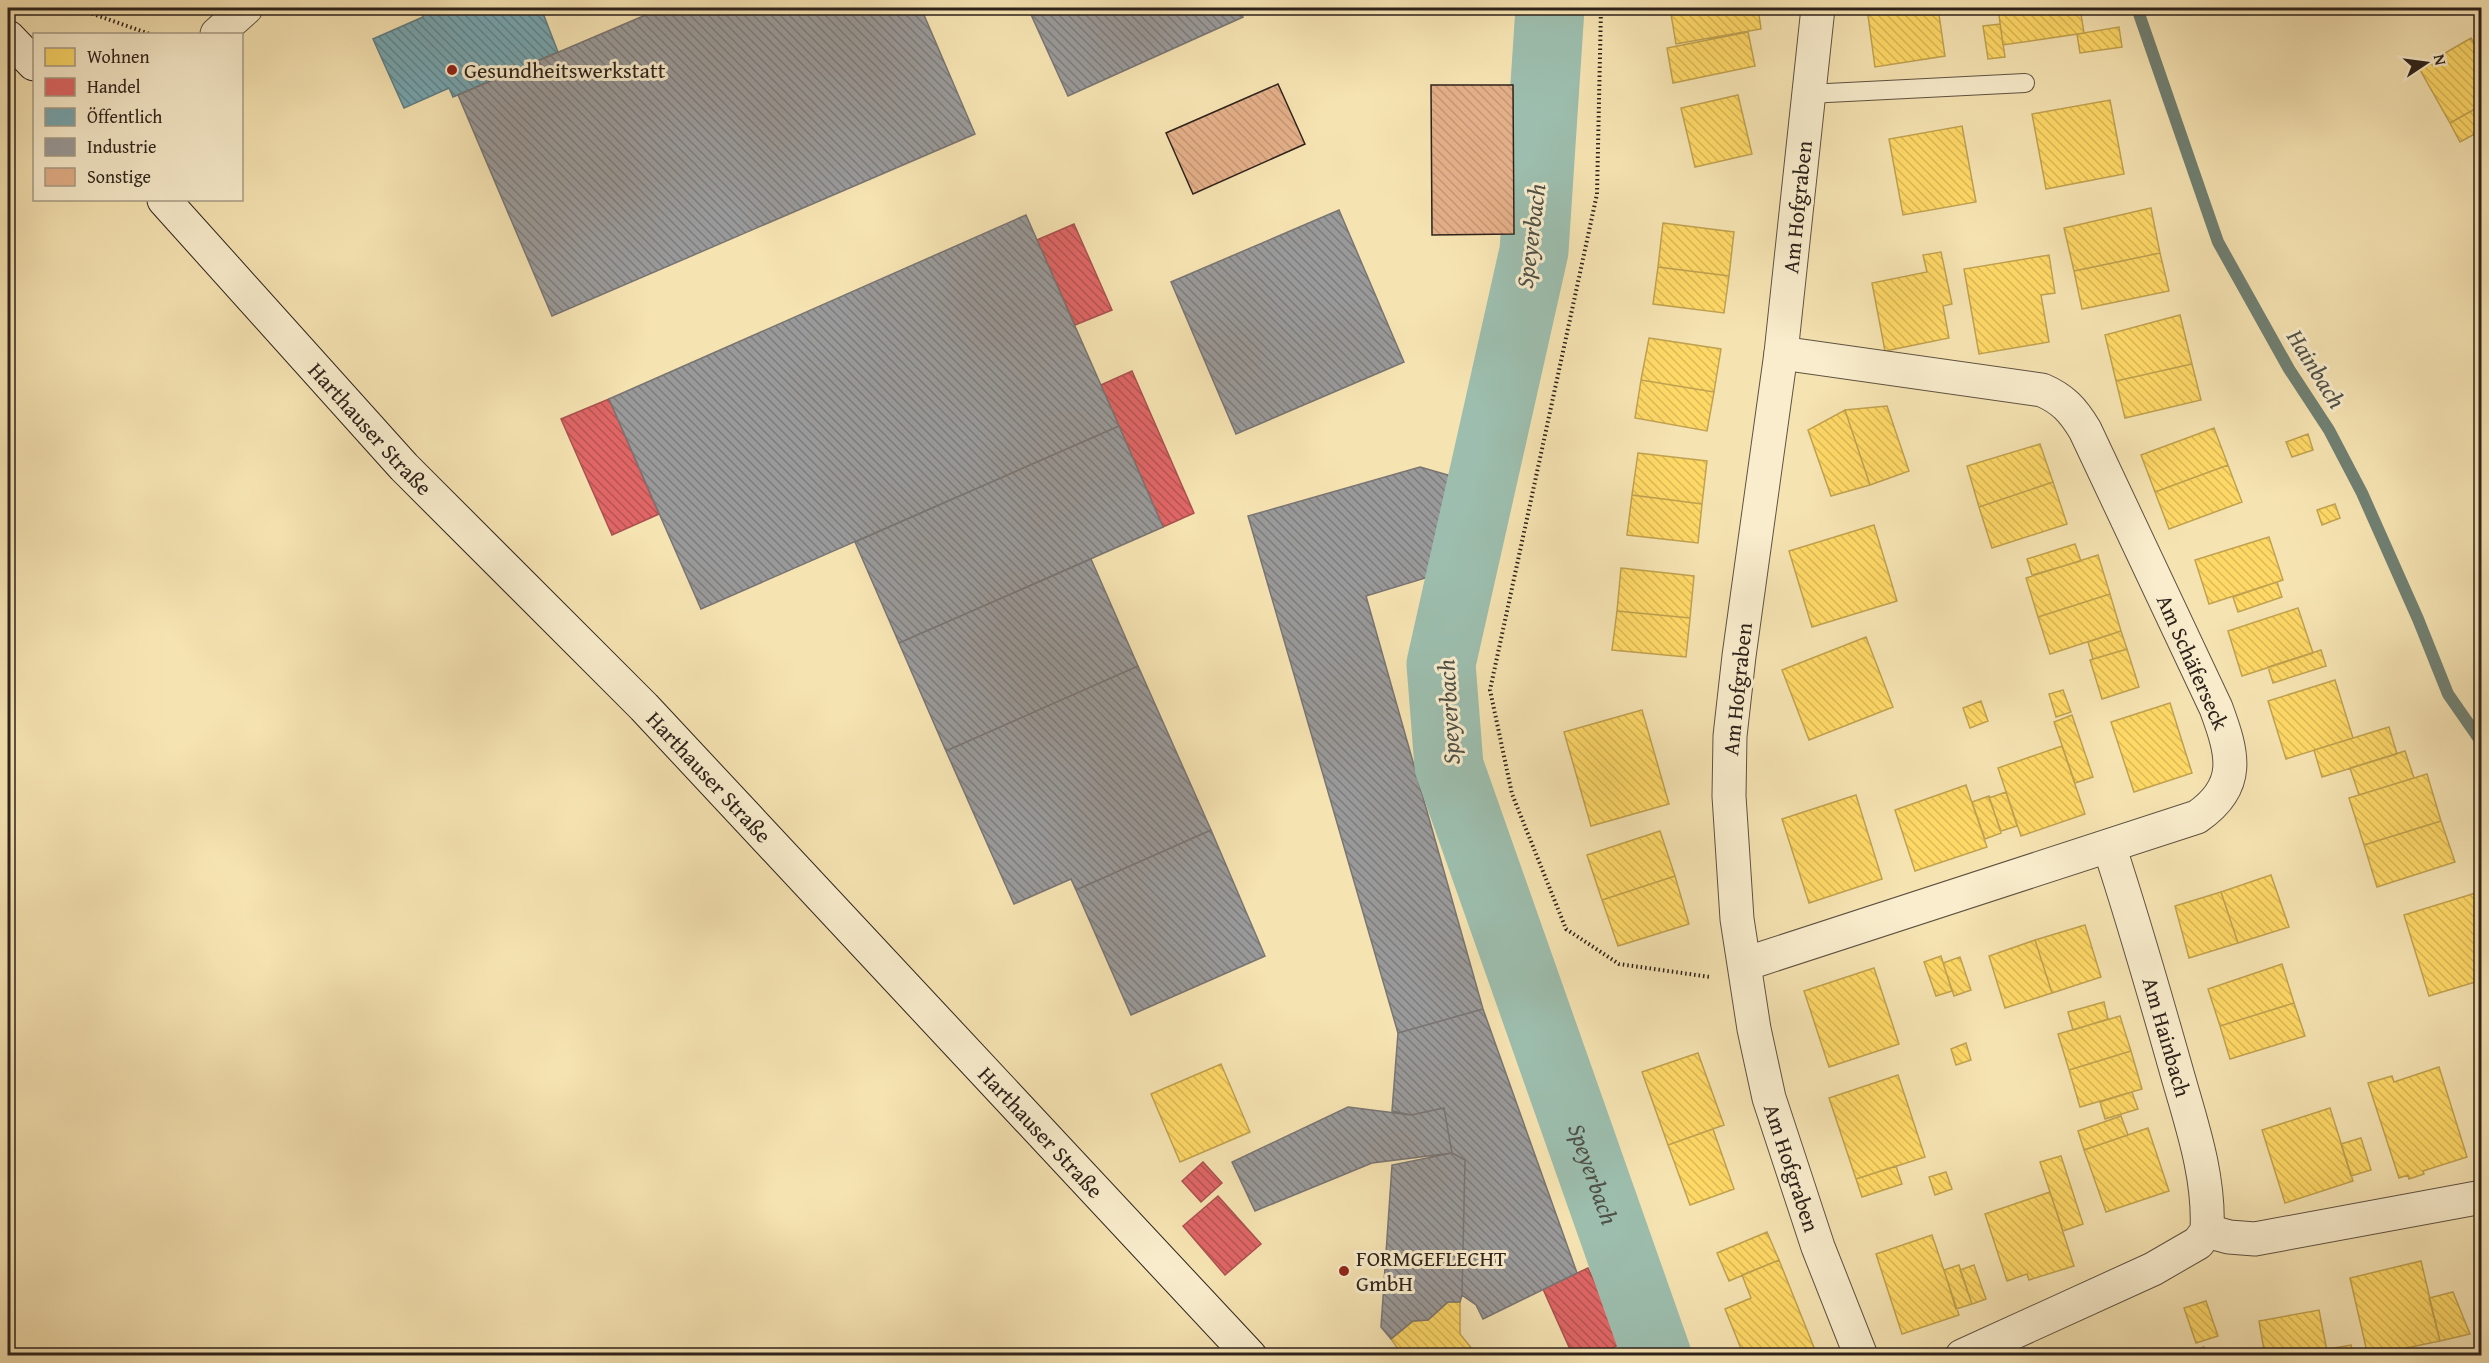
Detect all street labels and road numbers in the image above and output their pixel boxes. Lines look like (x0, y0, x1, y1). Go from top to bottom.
street label: Am Hofgraben (1774, 138, 1820, 275)
street label: Harthauser Straße (301, 355, 440, 503)
street label: Am Schäferseck (2149, 589, 2237, 736)
street label: Am Hofgraben (1714, 620, 1760, 757)
street label: Harthauser Straße (639, 704, 779, 850)
street label: Am Hainbach (2135, 973, 2200, 1101)
street label: Harthauser Straße (971, 1059, 1111, 1205)
street label: Am Hofgraben (1756, 1099, 1828, 1237)

